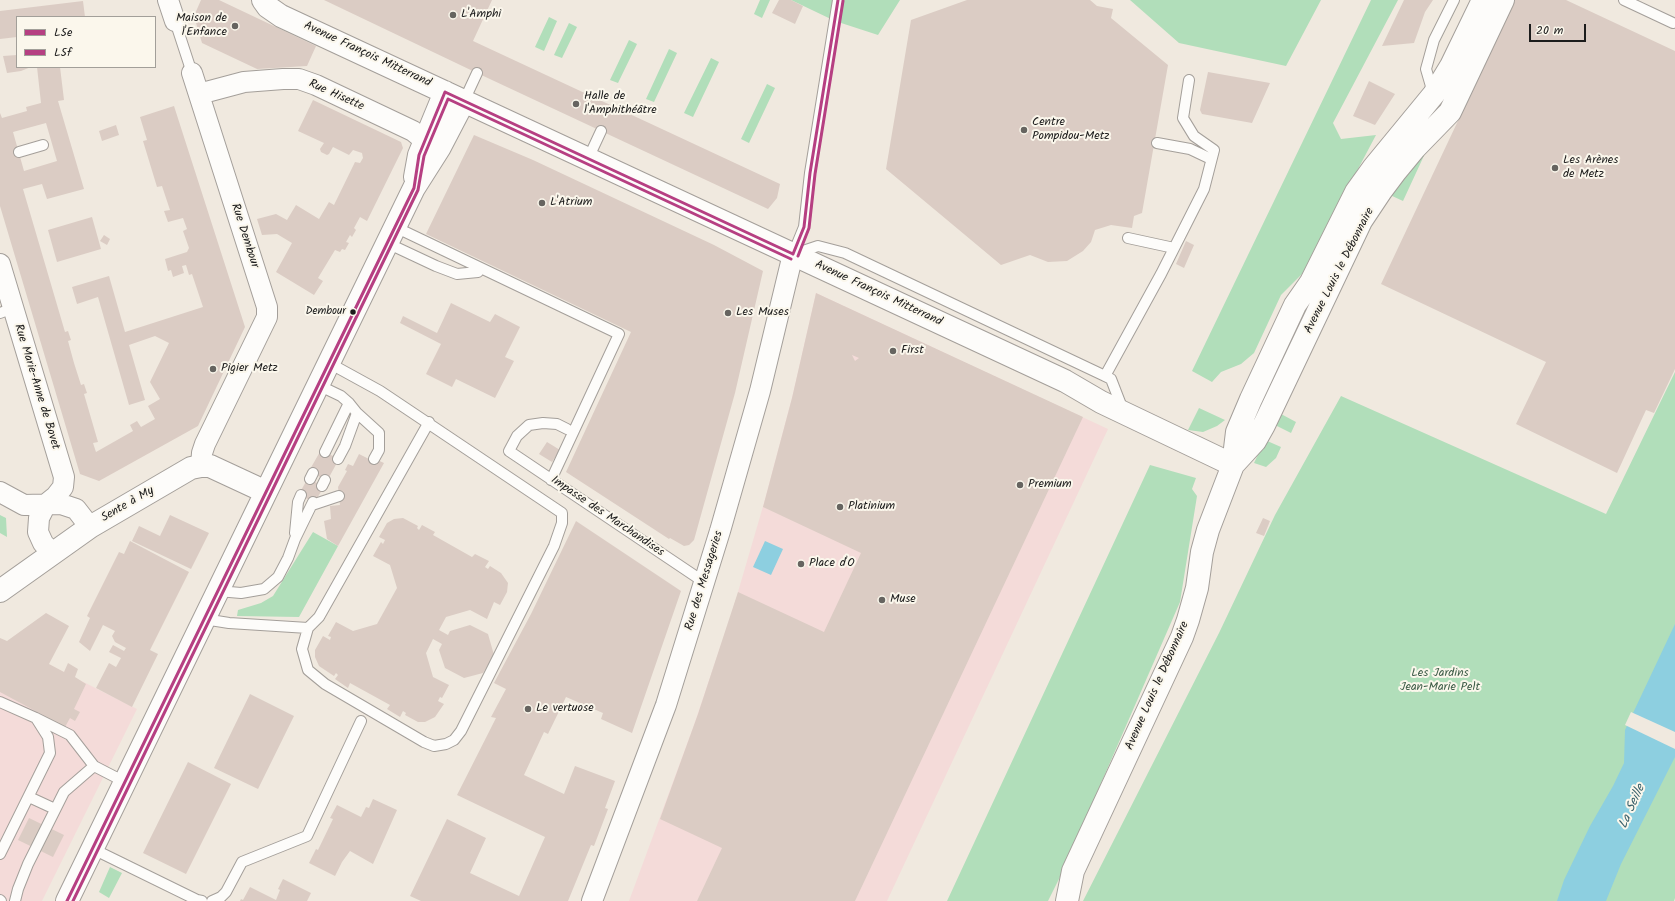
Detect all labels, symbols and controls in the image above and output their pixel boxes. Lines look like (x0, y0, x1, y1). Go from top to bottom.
place label: L'Amphi (461, 8, 501, 22)
marker: L'Amphi (448, 10, 458, 20)
place label: Maison de l'Enfance (176, 12, 227, 40)
legend (16, 16, 156, 68)
scale bar (1531, 16, 1588, 42)
street label: Avenue François Mitterrand (301, 19, 433, 91)
marker: Maison de l'Enfance (230, 21, 240, 31)
text: 20 m (1536, 21, 1563, 40)
text: L5e (54, 23, 72, 42)
text: L5f (54, 43, 72, 62)
street label: Rue Hisette (306, 77, 366, 115)
place label: Halle de l'Amphithéâtre (584, 90, 657, 118)
marker: Halle de l'Amphithéâtre (571, 99, 581, 109)
place label: Centre Pompidou-Metz (1032, 116, 1110, 144)
marker: Centre Pompidou-Metz (1019, 125, 1029, 135)
place label: Les Arènes de Metz (1563, 154, 1618, 182)
marker: Les Arènes de Metz (1550, 163, 1560, 173)
place label: L'Atrium (550, 196, 592, 210)
marker: L'Atrium (537, 198, 547, 208)
street label: Rue Dembour (227, 202, 261, 270)
street label: Avenue Louis le Débonnaire (1302, 206, 1378, 336)
street label: Avenue François Mitterrand (812, 258, 944, 330)
place label: Dembour (306, 305, 346, 319)
place label: Les Muses (736, 306, 789, 320)
marker: Dembour (348, 307, 358, 317)
marker: Les Muses (723, 308, 733, 318)
street label: Rue Marie-Anne de Bovet (10, 322, 62, 452)
place label: First (901, 344, 924, 358)
marker: First (888, 346, 898, 356)
place label: Pigier Metz (221, 362, 278, 376)
marker: Pigier Metz (208, 364, 218, 374)
street label: Impasse des Marchandises (548, 474, 666, 560)
place label: Premium (1028, 478, 1072, 492)
marker: Premium (1015, 480, 1025, 490)
street label: Sente à My (99, 484, 157, 526)
place label: Platinium (848, 500, 895, 514)
marker: Platinium (835, 502, 845, 512)
street label: Rue des Messageries (683, 529, 727, 633)
place label: Place d'O (809, 557, 855, 571)
marker: Place d'O (796, 559, 806, 569)
place label: Muse (890, 593, 916, 607)
marker: Muse (877, 595, 887, 605)
street label: Avenue Louis le Débonnaire (1123, 619, 1193, 753)
park label: Les Jardins Jean-Marie Pelt (1400, 667, 1480, 695)
place label: Le vertuose (536, 702, 594, 716)
marker: Le vertuose (523, 704, 533, 714)
water label: La Seille (1616, 783, 1650, 831)

